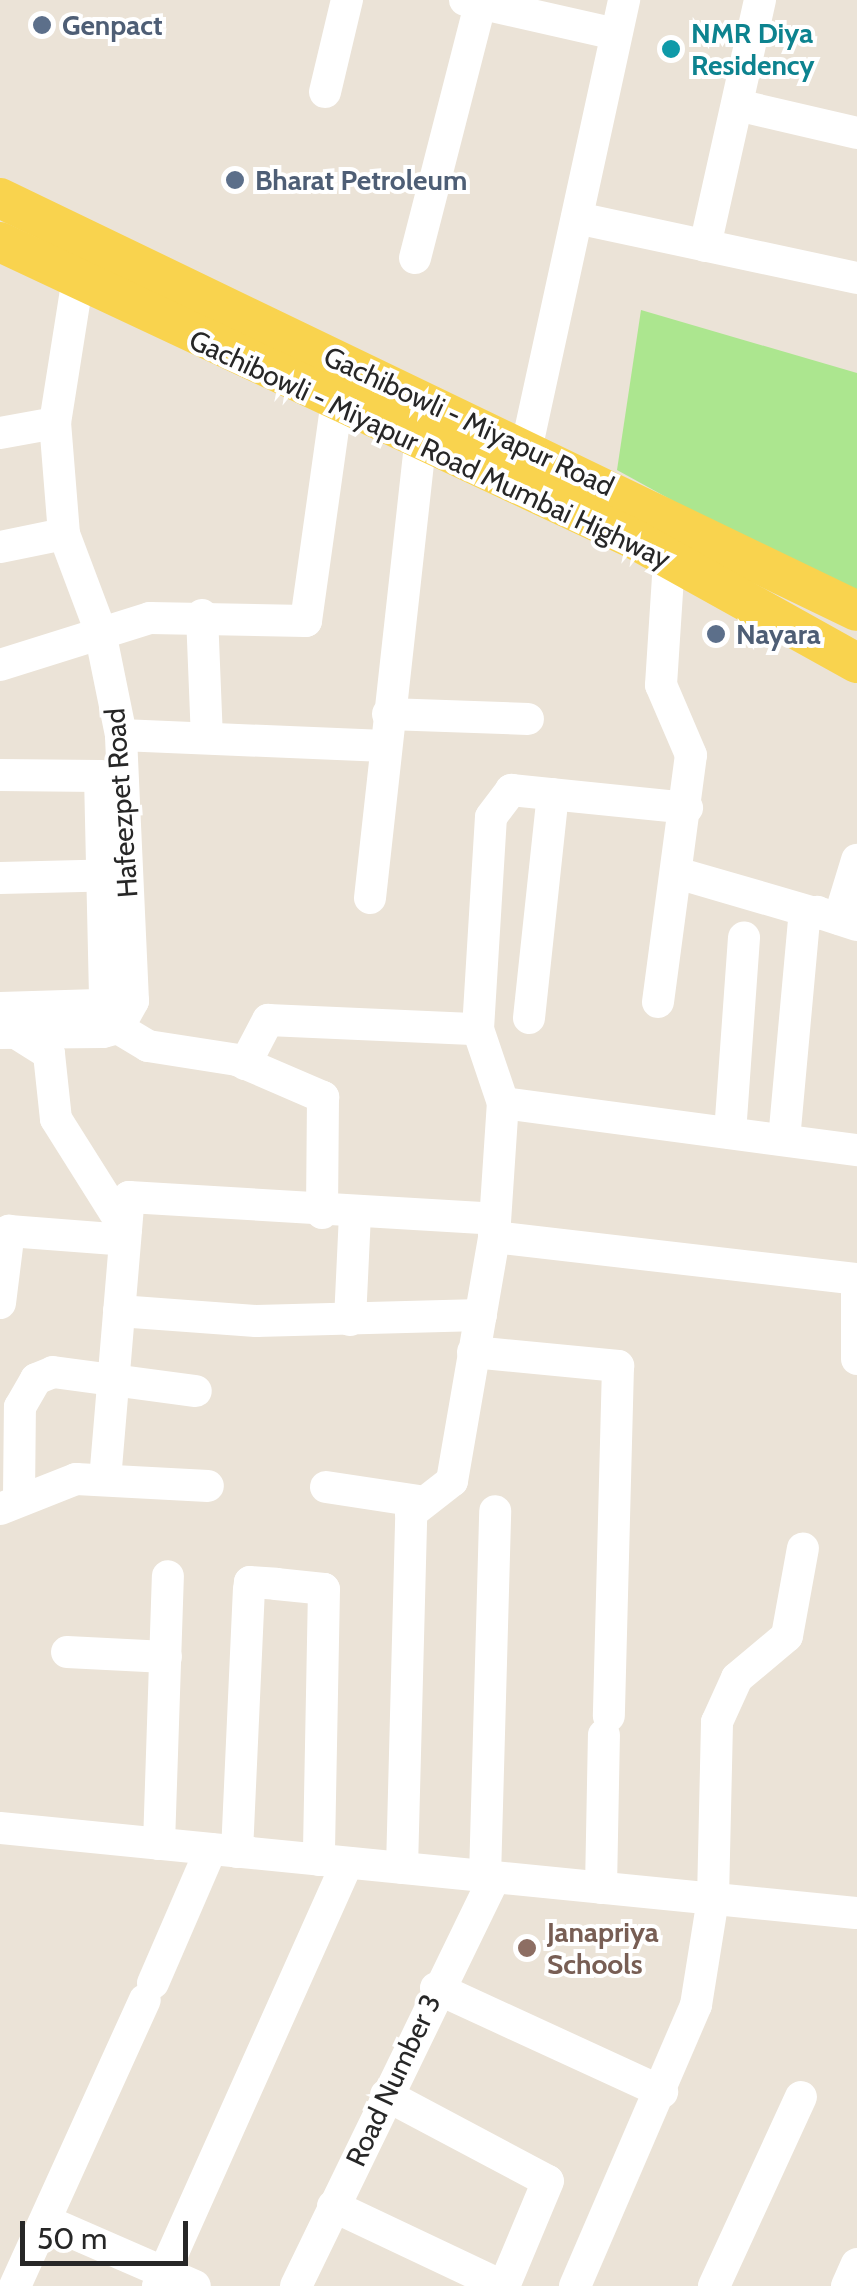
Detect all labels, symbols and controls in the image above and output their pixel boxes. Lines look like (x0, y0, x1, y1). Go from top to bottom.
place label: Genpact (62, 8, 163, 42)
marker: Genpact (31, 14, 53, 36)
place label: NMR Diya Residency (691, 16, 815, 82)
marker: NMR Diya Residency (660, 38, 682, 60)
place label: Bharat Petroleum (255, 163, 467, 197)
marker: Bharat Petroleum (224, 169, 246, 191)
street label: Gachibowli - Miyapur Road Mumbai Highway (184, 322, 676, 576)
street label: Gachibowli - Miyapur Road (319, 339, 619, 503)
place label: Nayara (736, 617, 821, 651)
marker: Nayara (705, 623, 727, 645)
street label: Hafeezpet Road (98, 707, 144, 899)
place label: Janapriya Schools (547, 1915, 659, 1981)
marker: Janapriya Schools (516, 1937, 538, 1959)
street label: Road Number 3 (339, 1989, 447, 2171)
scale bar (25, 2201, 192, 2263)
text: 50 m (37, 2220, 107, 2257)

